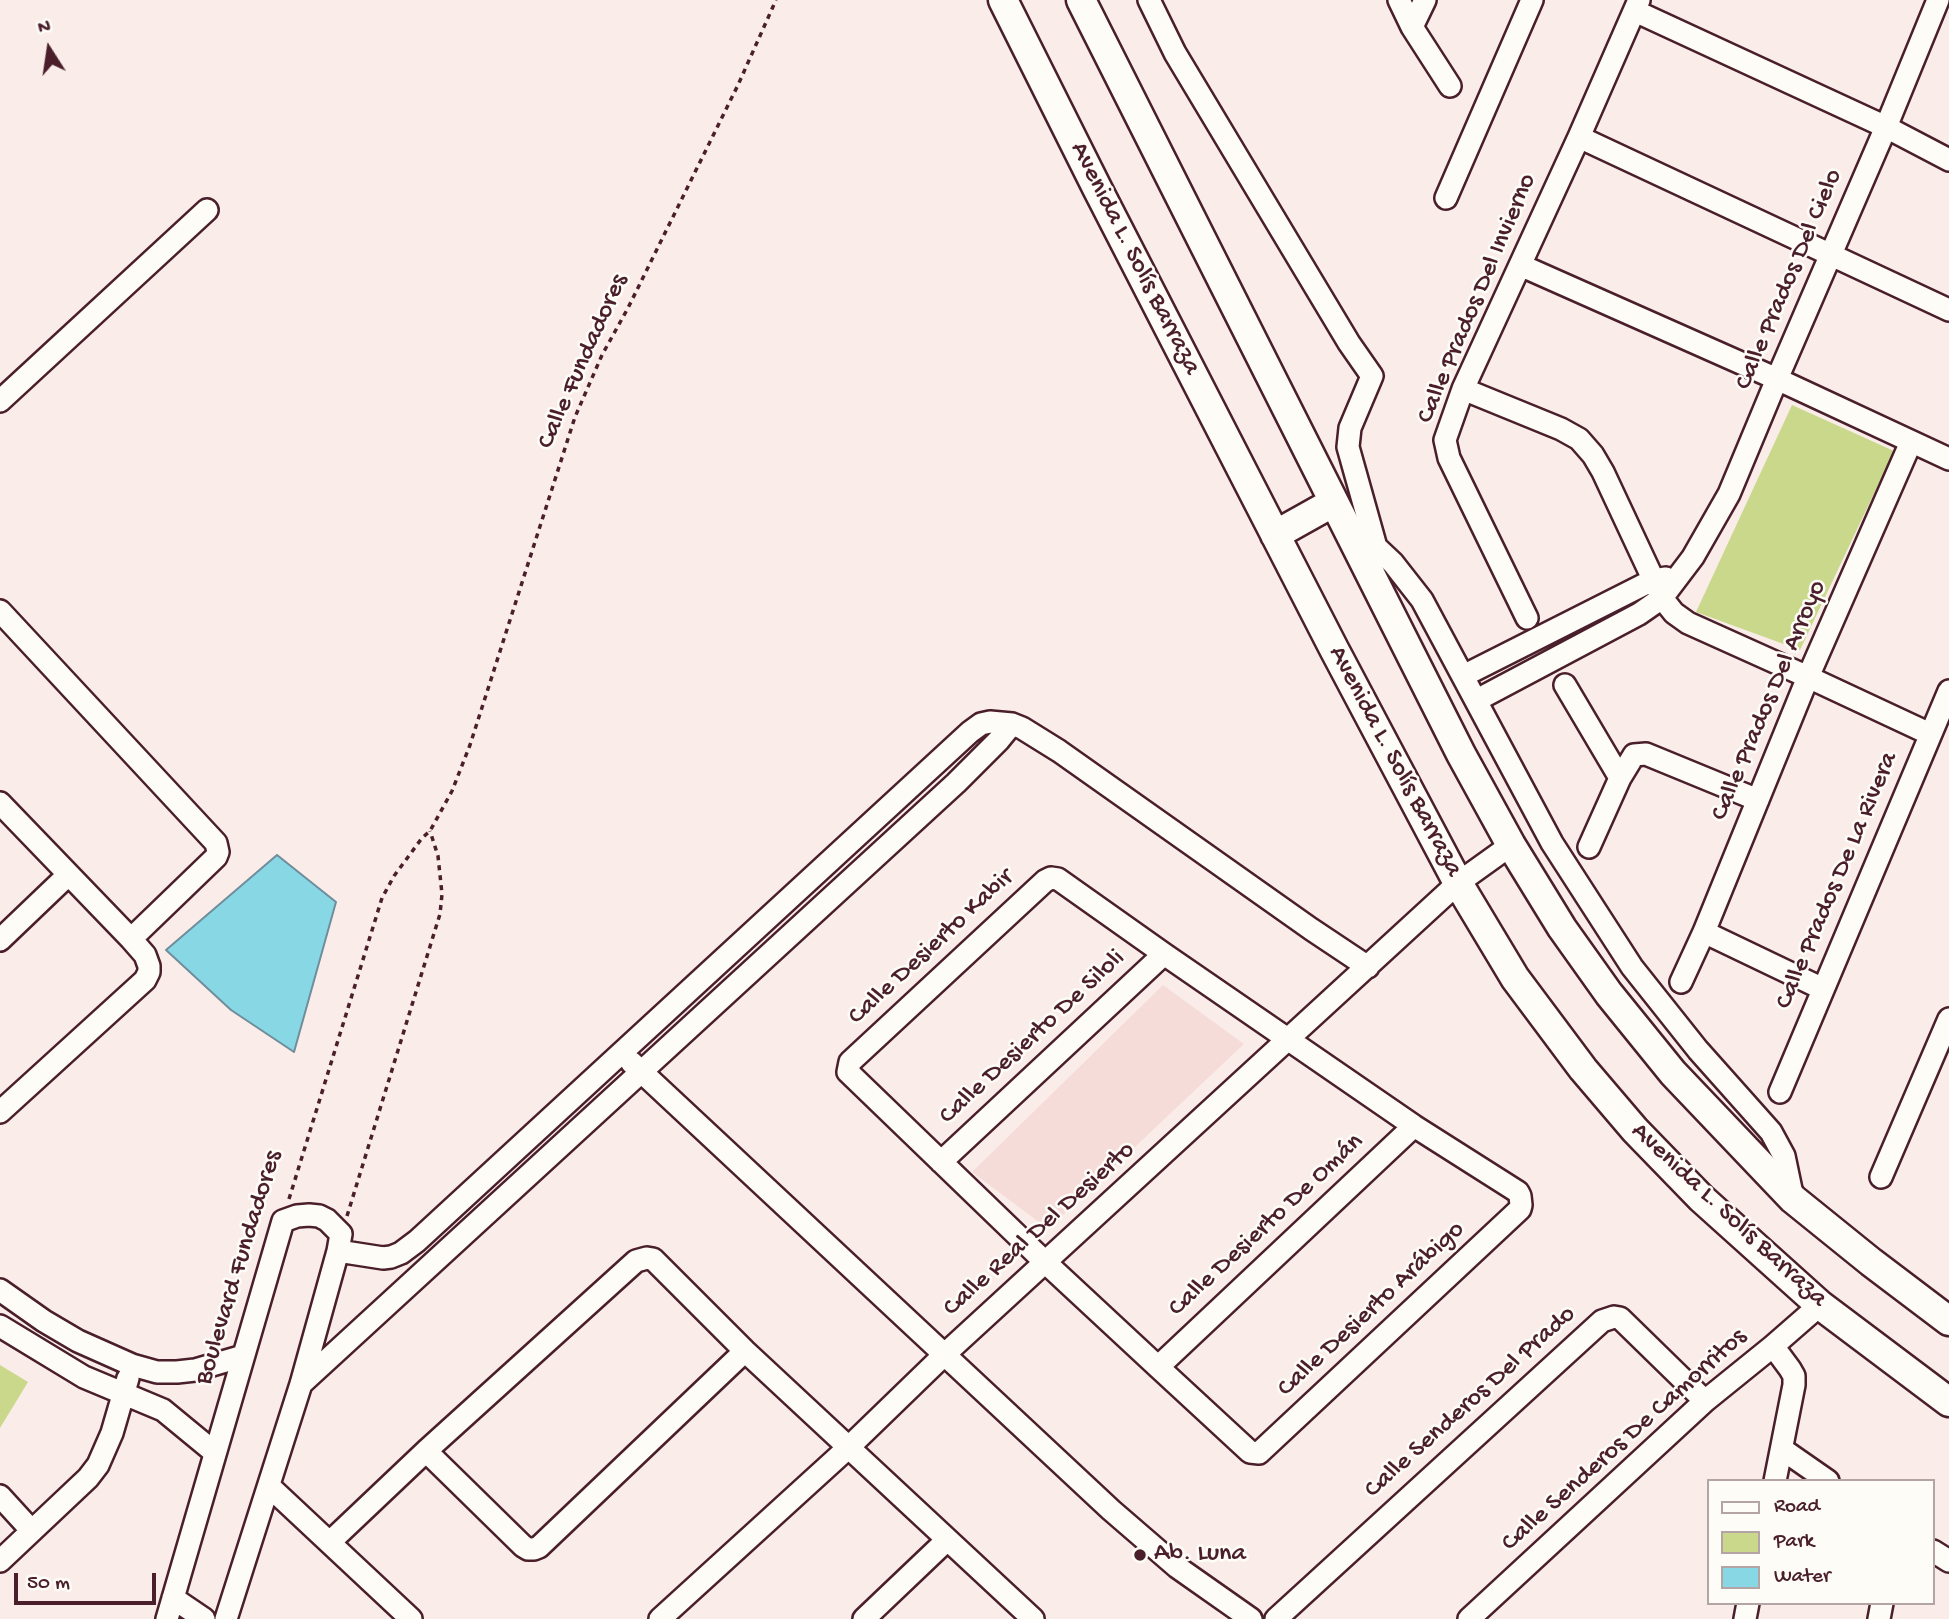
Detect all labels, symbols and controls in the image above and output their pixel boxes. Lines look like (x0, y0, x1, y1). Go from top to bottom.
north arrow (14, 14, 84, 84)
text: N (36, 15, 53, 41)
street label: Avenida L. Solís Barraza (1062, 137, 1206, 381)
street label: Calle Prados Del Cielo (1729, 165, 1851, 395)
street label: Calle Prados Del Invierno (1411, 169, 1545, 429)
street label: Calle Fundadores (532, 270, 636, 454)
street label: Calle Prados Del Arroyo (1705, 576, 1835, 826)
street label: Avenida L. Solís Barraza (1320, 641, 1468, 883)
street label: Calle Prados De La Rivera (1770, 748, 1906, 1014)
street label: Calle Desierto Kabir (843, 863, 1021, 1033)
street label: Calle Desierto De Siloli (934, 944, 1132, 1132)
street label: Avenida L. Solís Barraza (1623, 1117, 1833, 1315)
street label: Calle Desierto De Omán (1163, 1127, 1371, 1325)
street label: Calle Real Del Desierto (938, 1136, 1142, 1324)
street label: Boulevard Fundadores (190, 1147, 290, 1389)
street label: Calle Desierto Arábigo (1272, 1215, 1472, 1405)
street label: Calle Senderos Del Prado (1359, 1300, 1583, 1506)
street label: Calle Senderos De Camorritos (1496, 1323, 1754, 1559)
legend (1708, 1479, 1935, 1605)
text: Road (1774, 1495, 1820, 1520)
text: Park (1774, 1530, 1814, 1555)
place label: Ab. Luna (1154, 1539, 1246, 1571)
marker: Ab. Luna (1132, 1547, 1148, 1563)
scale bar (18, 1560, 159, 1604)
text: Water (1774, 1565, 1830, 1590)
text: 50 m (27, 1572, 70, 1597)

